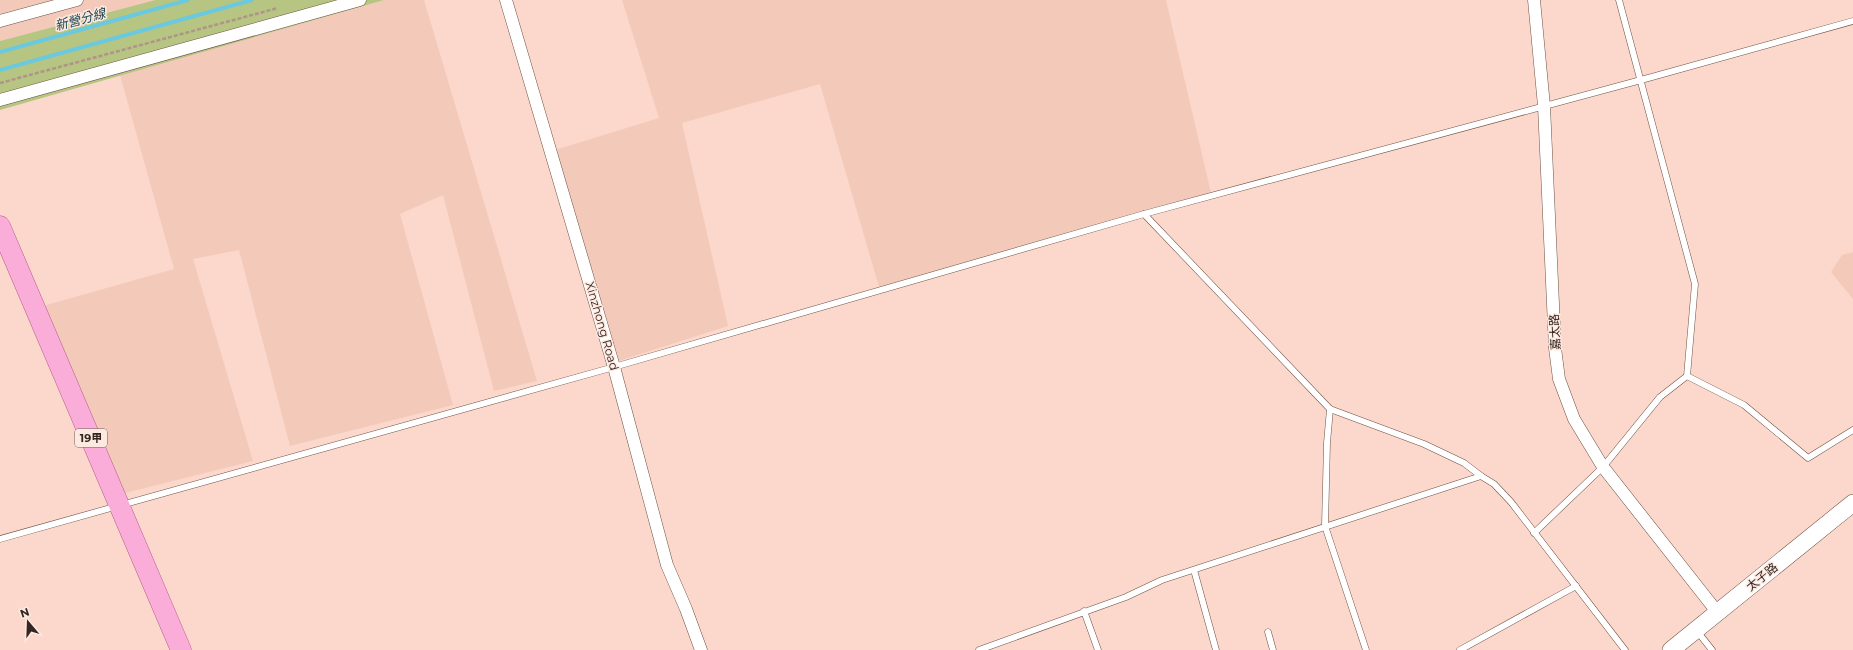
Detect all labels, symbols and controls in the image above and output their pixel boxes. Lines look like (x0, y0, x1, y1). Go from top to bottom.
water label: 新營分線 (53, 4, 109, 33)
street label: Xinzhong Road (583, 280, 622, 372)
street label: 嘉太路 (1546, 314, 1563, 350)
road number: 19甲 (75, 429, 107, 447)
street label: 太子路 (1743, 559, 1780, 594)
north arrow (8, 602, 48, 642)
text: N (18, 604, 31, 621)

